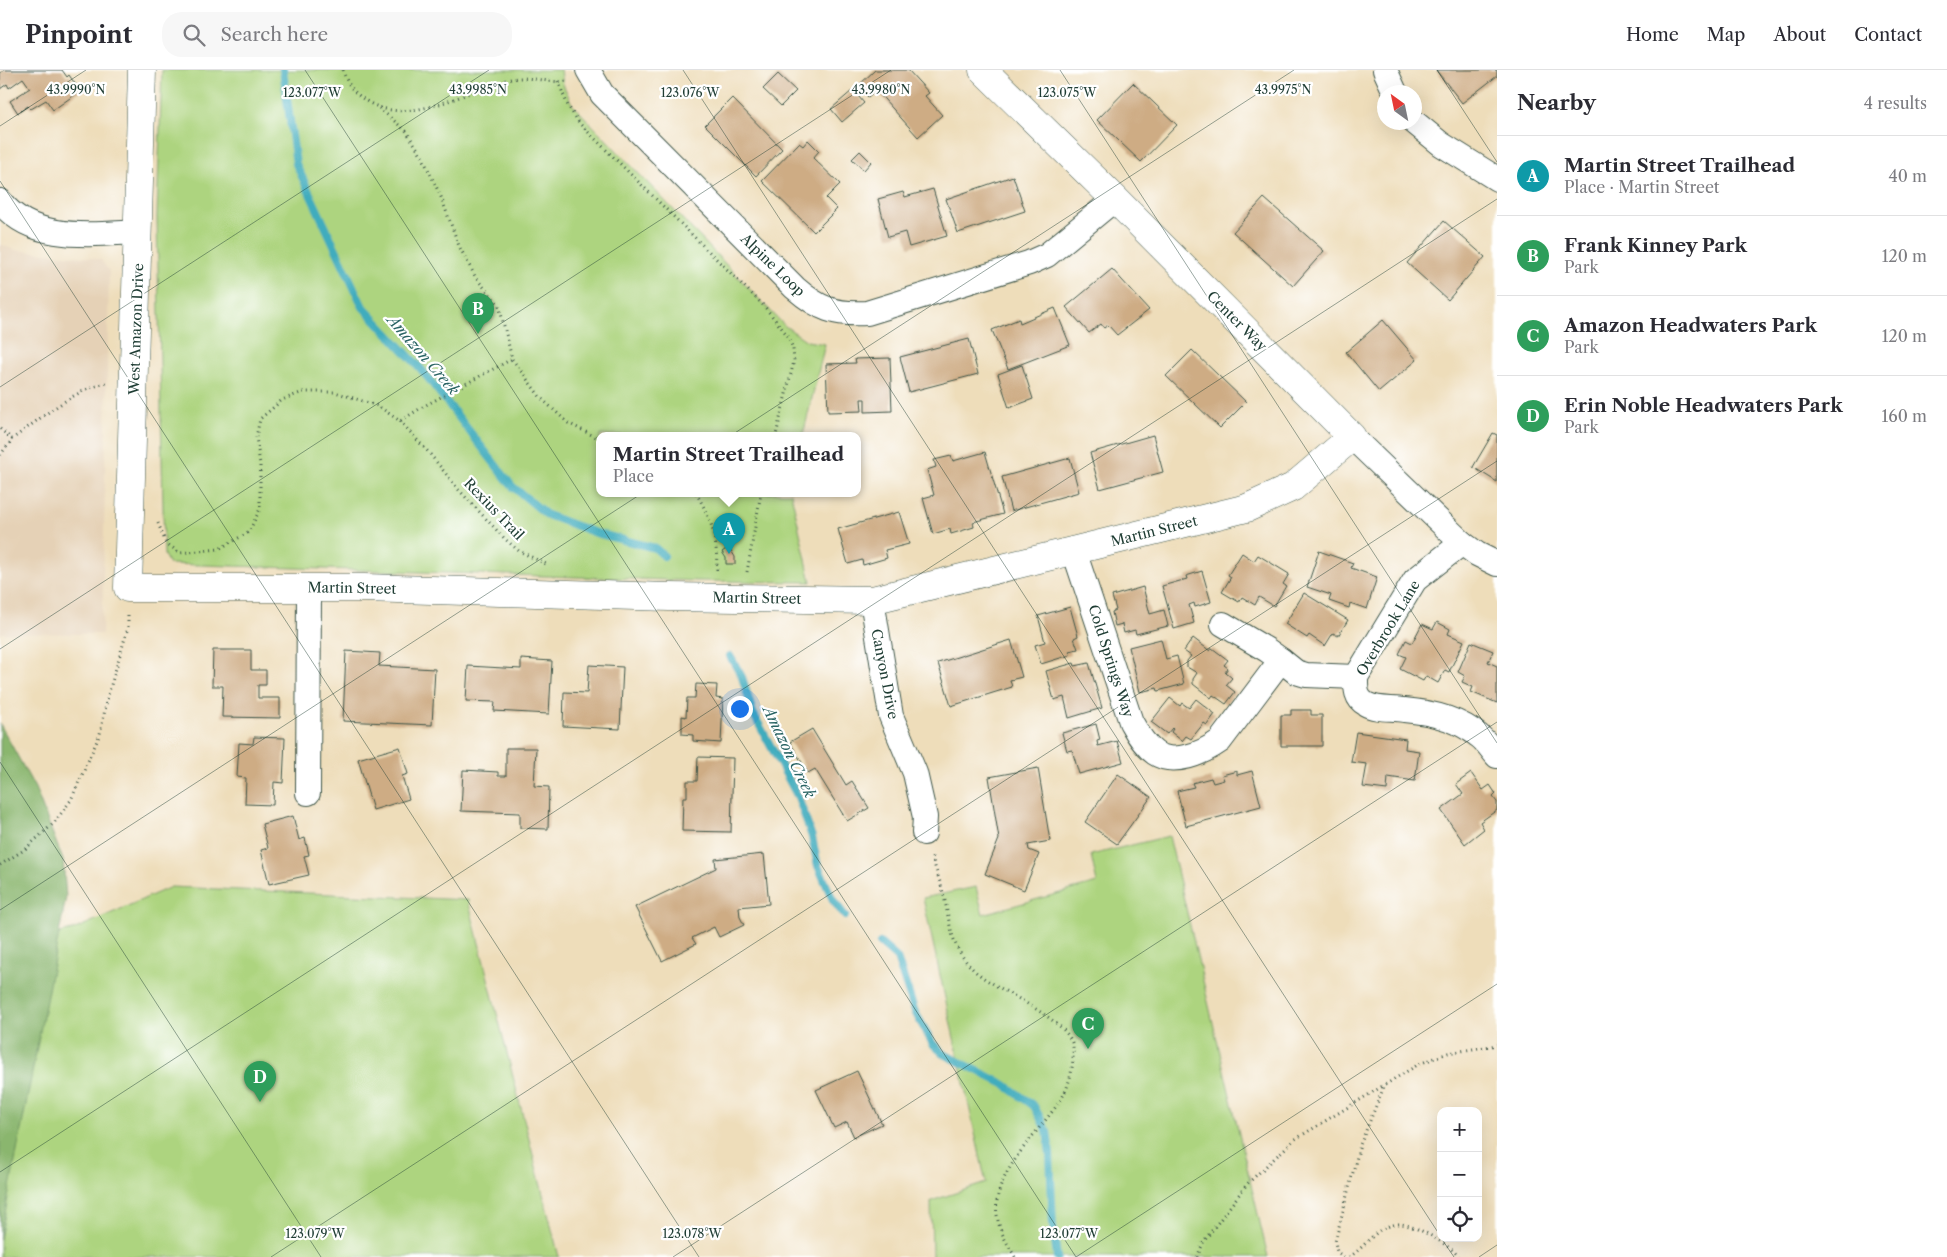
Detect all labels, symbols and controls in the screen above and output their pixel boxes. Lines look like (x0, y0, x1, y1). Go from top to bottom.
search box (162, 12, 512, 57)
text: Pinpoint (25, 20, 132, 49)
icon: search (180, 21, 208, 49)
text: Search here (220, 23, 328, 46)
text: Home (1626, 24, 1679, 46)
text: Map (1707, 24, 1745, 46)
text: About (1773, 24, 1826, 46)
text: Contact (1854, 24, 1922, 46)
text: 43.9990°N (47, 82, 106, 97)
text: 43.9985°N (449, 82, 507, 97)
text: 43.9980°N (851, 82, 911, 97)
text: 43.9975°N (1255, 82, 1311, 97)
text: 123.077°W (283, 85, 342, 100)
text: 123.076°W (661, 85, 720, 100)
text: 123.075°W (1038, 85, 1097, 100)
north arrow (1377, 85, 1422, 130)
text: Nearby (1517, 90, 1596, 115)
text: 4 results (1864, 93, 1927, 113)
text: Martin Street Trailhead (1564, 154, 1795, 177)
text: A (1527, 166, 1539, 186)
text: 40 m (1888, 166, 1927, 186)
text: Place · Martin Street (1564, 177, 1720, 197)
street label: Alpine Loop (736, 229, 809, 300)
text: Frank Kinney Park (1564, 234, 1747, 257)
text: B (1527, 246, 1539, 266)
text: 120 m (1882, 246, 1927, 266)
text: Park (1564, 257, 1599, 277)
street label: West Amazon Drive (125, 263, 147, 396)
street label: Center Way (1203, 287, 1271, 355)
pin: B (462, 293, 494, 334)
water label: Amazon Creek (382, 309, 464, 399)
text: Amazon Headwaters Park (1564, 314, 1817, 337)
text: C (1527, 326, 1539, 346)
text: 120 m (1882, 326, 1927, 346)
text: Park (1564, 337, 1599, 357)
text: Erin Noble Headwaters Park (1564, 394, 1843, 417)
text: D (1526, 406, 1540, 426)
text: 160 m (1882, 406, 1927, 426)
text: Park (1564, 417, 1599, 437)
popup (596, 432, 861, 497)
text: Martin Street Trailhead (613, 443, 844, 466)
text: Place (613, 466, 654, 486)
street label: Rexius Trail (460, 474, 528, 544)
street label: Martin Street (1109, 512, 1199, 550)
pin: A (713, 513, 745, 554)
street label: Overbrook Lane (1352, 577, 1424, 679)
street label: Martin Street (307, 578, 397, 598)
street label: Martin Street (712, 588, 802, 608)
street label: Cold Springs Way (1084, 602, 1138, 720)
street label: Canyon Drive (867, 627, 903, 721)
your location (727, 696, 753, 722)
water label: Amazon Creek (758, 701, 820, 801)
pin: C (1072, 1008, 1104, 1049)
pin: D (244, 1061, 276, 1102)
map controls (1437, 1107, 1482, 1242)
button: + (1437, 1107, 1482, 1152)
button: − (1437, 1152, 1482, 1197)
button: locate (1437, 1197, 1482, 1242)
text: 123.079°W (285, 1226, 345, 1241)
text: 123.078°W (662, 1226, 722, 1241)
text: 123.077°W (1040, 1226, 1099, 1241)

